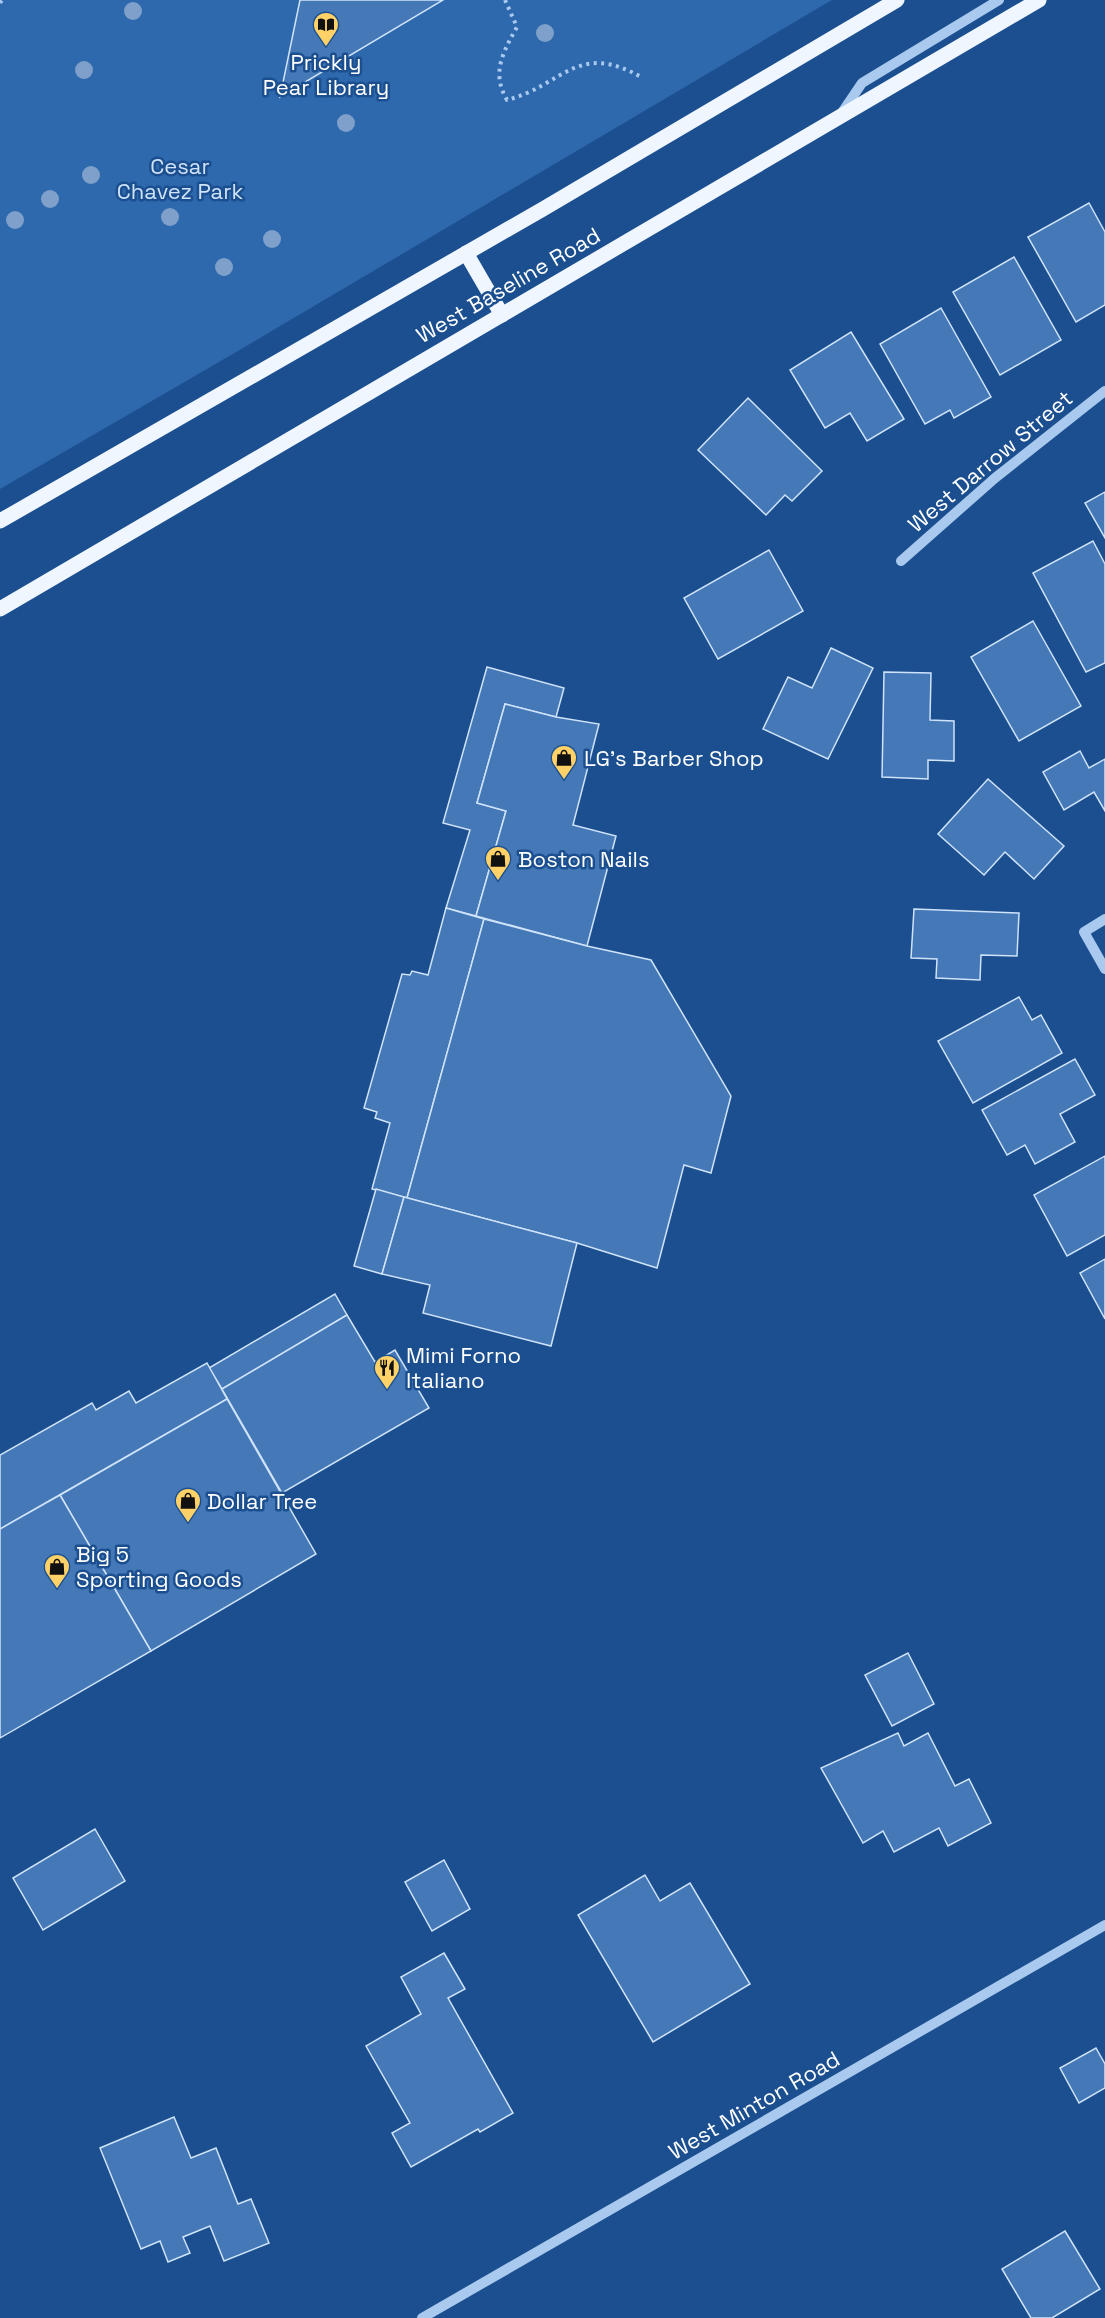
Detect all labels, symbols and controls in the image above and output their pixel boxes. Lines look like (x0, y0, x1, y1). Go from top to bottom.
library icon: Prickly Pear Library (311, 10, 341, 48)
place label: Prickly Pear Library (263, 48, 389, 101)
park label: Cesar Chavez Park (117, 152, 243, 205)
street label: West Baseline Road (411, 221, 605, 349)
street label: West Darrow Street (902, 384, 1078, 538)
shop icon: LG's Barber Shop (549, 743, 579, 781)
place label: LG's Barber Shop (584, 744, 764, 772)
shop icon: Boston Nails (483, 844, 513, 882)
place label: Boston Nails (518, 845, 650, 873)
place label: Mimi Forno Italiano (406, 1341, 521, 1394)
restaurant icon: Mimi Forno Italiano (372, 1353, 402, 1391)
shop icon: Dollar Tree (173, 1486, 203, 1524)
place label: Dollar Tree (207, 1487, 317, 1515)
place label: Big 5 Sporting Goods (76, 1540, 242, 1593)
shop icon: Big 5 Sporting Goods (42, 1552, 72, 1590)
street label: West Minton Road (663, 2045, 845, 2165)

